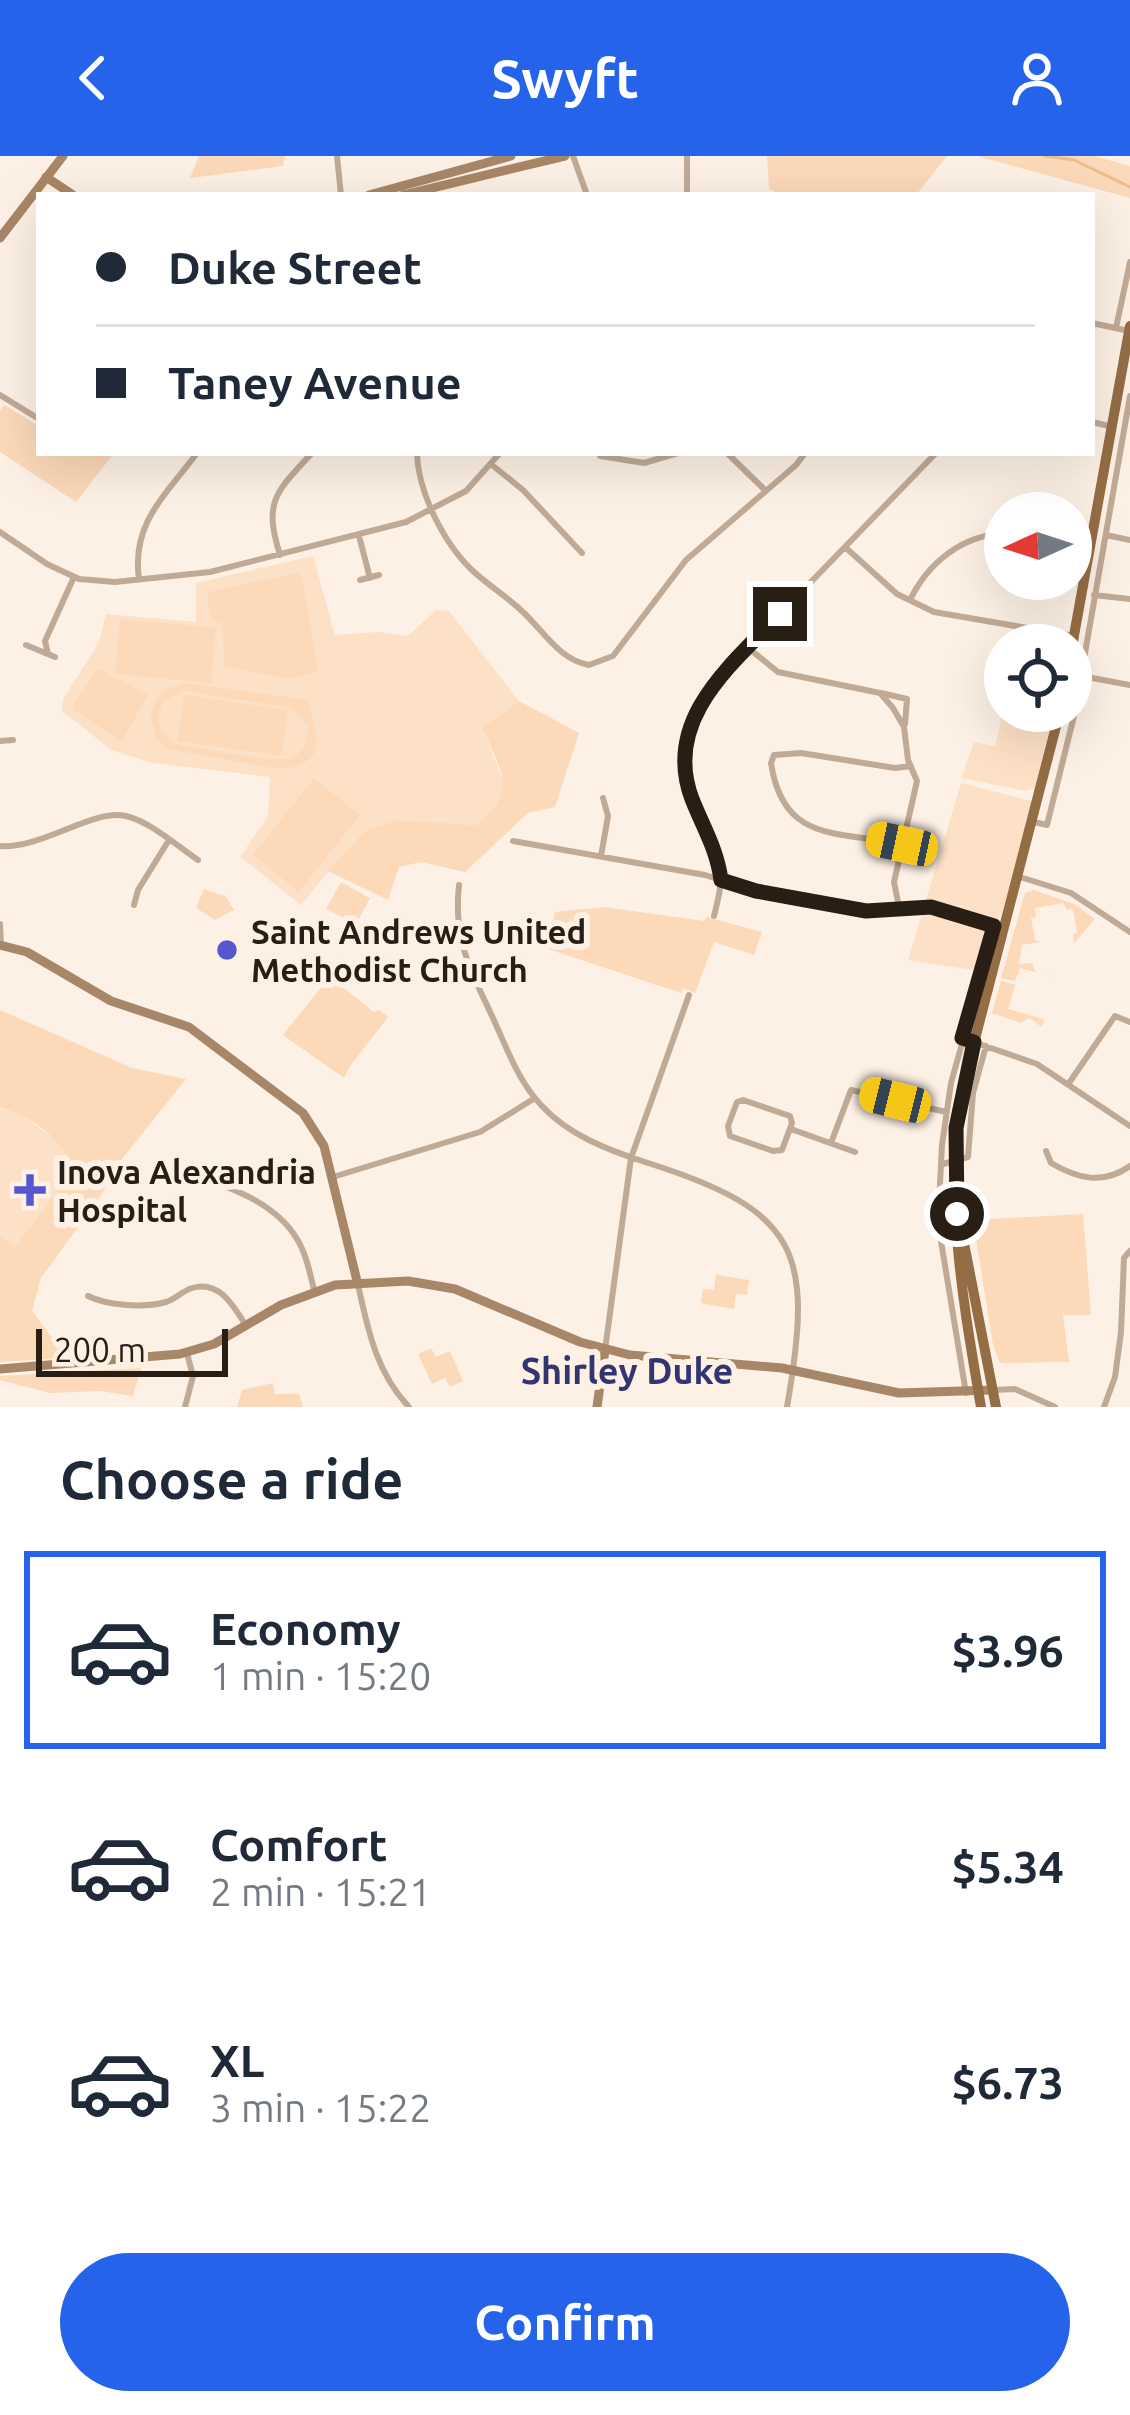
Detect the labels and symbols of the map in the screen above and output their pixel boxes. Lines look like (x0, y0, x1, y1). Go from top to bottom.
north arrow (984, 492, 1092, 600)
route end (753, 587, 807, 641)
car (863, 819, 941, 869)
place label: Saint Andrews United Methodist Church (251, 913, 586, 988)
marker: Saint Andrews United Methodist Church (214, 937, 240, 963)
car (856, 1074, 934, 1126)
place label: Inova Alexandria Hospital (57, 1153, 316, 1228)
marker: Inova Alexandria Hospital (14, 1174, 46, 1206)
route start (930, 1187, 984, 1241)
scale bar (36, 1323, 228, 1376)
district label: Shirley Duke (521, 1350, 733, 1391)

